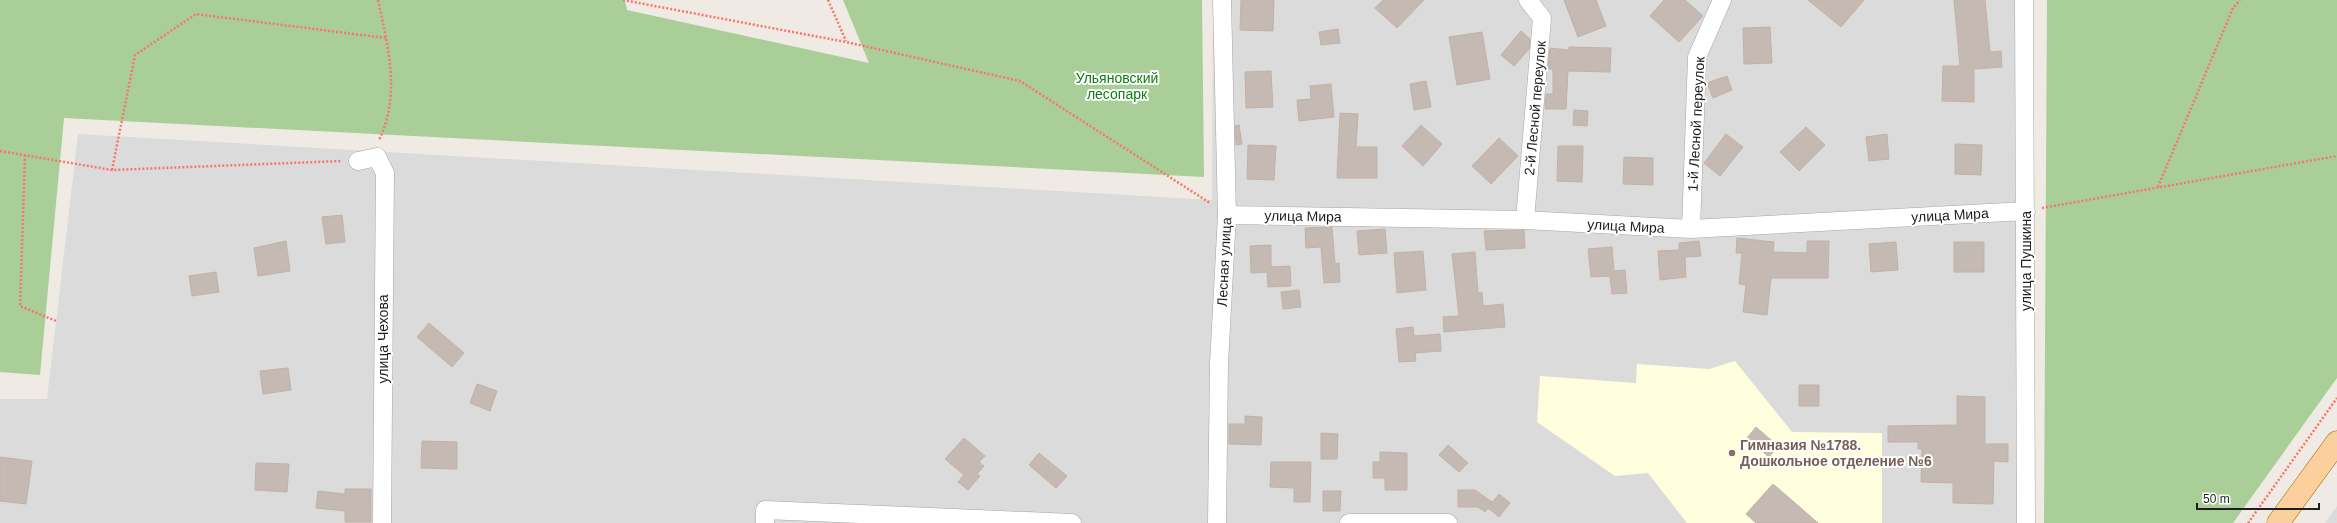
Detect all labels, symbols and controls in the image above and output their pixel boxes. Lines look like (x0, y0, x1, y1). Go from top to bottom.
street label: 2-й Лесной переулок (1521, 39, 1549, 176)
street label: 1-й Лесной переулок (1684, 55, 1708, 192)
park label: Ульяновский лесопарк (1076, 70, 1158, 102)
street label: улица Мира (1911, 205, 1989, 225)
street label: улица Мира (1264, 207, 1342, 225)
street label: улица Пушкина (2018, 211, 2034, 311)
street label: улица Мира (1587, 216, 1665, 236)
street label: Лесная улица (1214, 217, 1234, 307)
street label: улица Чехова (375, 294, 391, 383)
place label: Гимназия №1788. Дошкольное отделение №6 (1740, 437, 1932, 469)
marker: Гимназия №1788. Дошкольное отделение №6 (1727, 448, 1737, 458)
scale bar (2197, 485, 2319, 511)
text: 50 m (2203, 492, 2230, 506)

